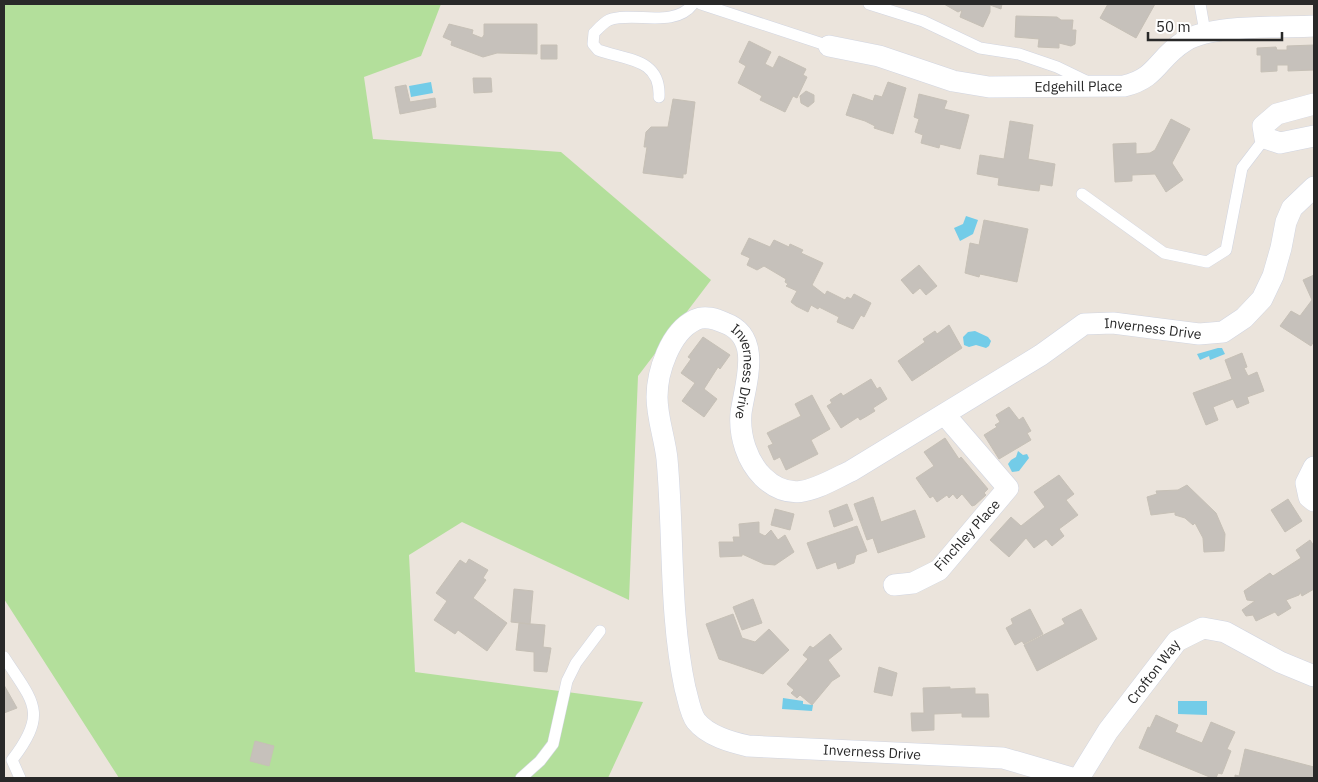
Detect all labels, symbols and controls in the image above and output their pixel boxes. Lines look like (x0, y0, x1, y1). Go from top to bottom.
scale bar (1148, 10, 1282, 42)
text: 50 m (1156, 17, 1191, 36)
street label: Edgehill Place (1034, 77, 1123, 96)
street label: Inverness Drive (1104, 314, 1203, 343)
street label: Inverness Drive (727, 320, 758, 420)
street label: Finchley Place (930, 495, 1004, 575)
street label: Crofton Way (1123, 636, 1184, 708)
street label: Inverness Drive (823, 740, 922, 764)

